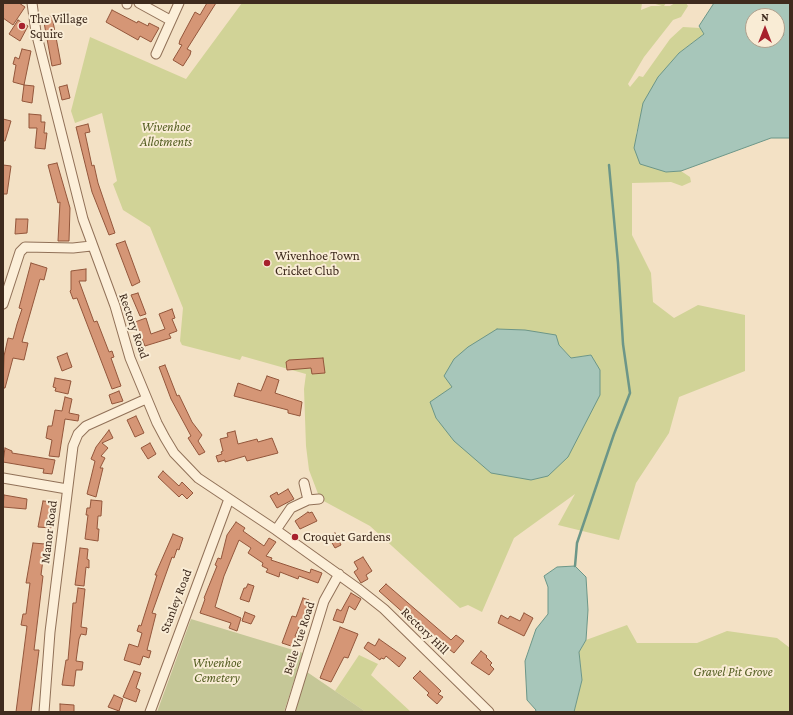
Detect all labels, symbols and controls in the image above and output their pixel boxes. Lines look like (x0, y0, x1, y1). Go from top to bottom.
north arrow (745, 8, 785, 48)
place label: The Village Squire (30, 11, 88, 42)
text: N (761, 11, 769, 23)
marker: The Village Squire (17, 21, 27, 31)
park label: Wivenhoe Allotments (140, 119, 192, 150)
place label: Wivenhoe Town Cricket Club (275, 248, 360, 279)
marker: Wivenhoe Town Cricket Club (262, 258, 272, 268)
street label: Rectory Road (116, 291, 152, 361)
street label: Manor Road (37, 499, 61, 565)
place label: Croquet Gardens (303, 529, 391, 545)
marker: Croquet Gardens (290, 532, 300, 542)
street label: Stanley Road (157, 567, 195, 635)
street label: Belle Vue Road (280, 599, 318, 677)
street label: Rectory Hill (398, 604, 452, 658)
park label: Wivenhoe Cemetery (193, 655, 241, 686)
park label: Gravel Pit Grove (693, 664, 773, 680)

